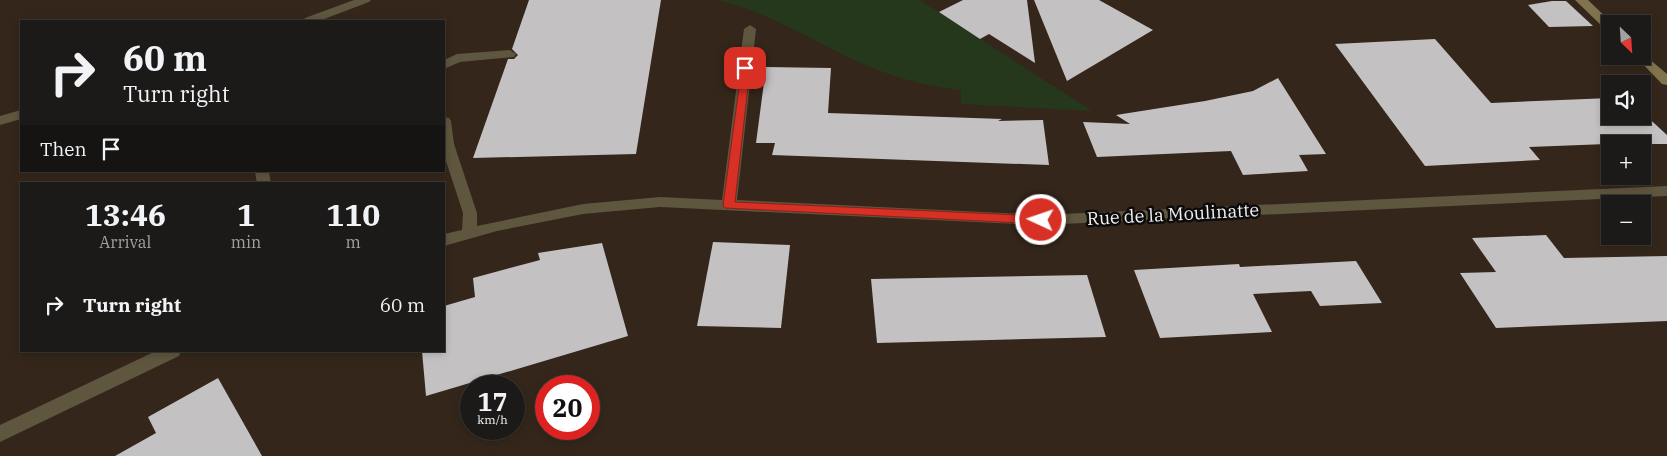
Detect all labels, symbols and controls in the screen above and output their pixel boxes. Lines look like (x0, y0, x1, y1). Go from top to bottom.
north arrow (1601, 15, 1651, 65)
map controls (1601, 15, 1651, 245)
text: 60 m (123, 35, 207, 81)
icon: right (40, 40, 105, 105)
pin (724, 47, 766, 89)
icon: arrive (731, 54, 759, 82)
button: sound (1601, 75, 1651, 125)
text: Turn right (123, 79, 230, 108)
icon: arrive (97, 135, 125, 163)
button: + (1601, 135, 1651, 185)
text: Then (40, 137, 87, 161)
position arrow (1014, 193, 1066, 245)
text: 13:46 (85, 195, 166, 234)
text: 1 (237, 195, 255, 234)
text: 110 (326, 195, 380, 234)
button: − (1601, 195, 1651, 245)
street label: Rue de la Moulinatte (1086, 198, 1260, 230)
text: Arrival (99, 232, 151, 252)
text: min (231, 232, 261, 252)
text: m (346, 232, 361, 252)
icon: right (40, 291, 68, 319)
text: Turn right (83, 293, 181, 317)
text: 60 m (380, 293, 425, 317)
speed limit sign: 20 (535, 375, 600, 440)
text: 17 (477, 385, 508, 418)
text: km/h (477, 412, 508, 427)

